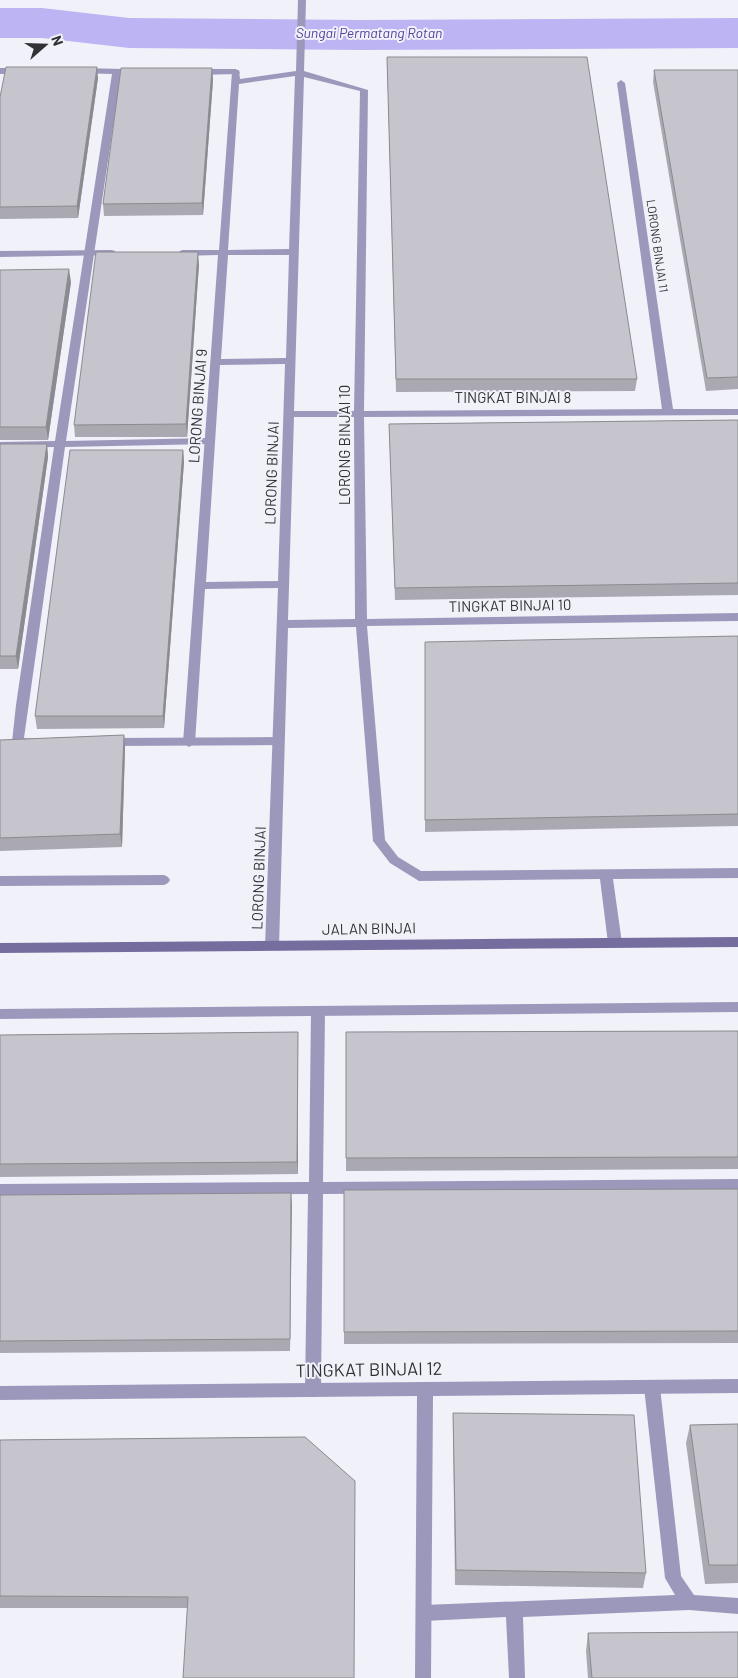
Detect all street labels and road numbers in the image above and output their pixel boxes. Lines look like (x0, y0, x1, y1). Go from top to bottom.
street label: LORONG BINJAI 11 (645, 198, 671, 293)
street label: LORONG BINJAI 9 (184, 348, 210, 464)
street label: LORONG BINJAI 10 (335, 385, 353, 505)
street label: TINGKAT BINJAI 8 (455, 388, 571, 406)
street label: LORONG BINJAI (260, 421, 282, 525)
street label: TINGKAT BINJAI 10 (448, 595, 571, 615)
street label: LORONG BINJAI (247, 826, 269, 930)
street label: JALAN BINJAI (322, 918, 416, 938)
street label: TINGKAT BINJAI 12 (295, 1357, 443, 1381)

